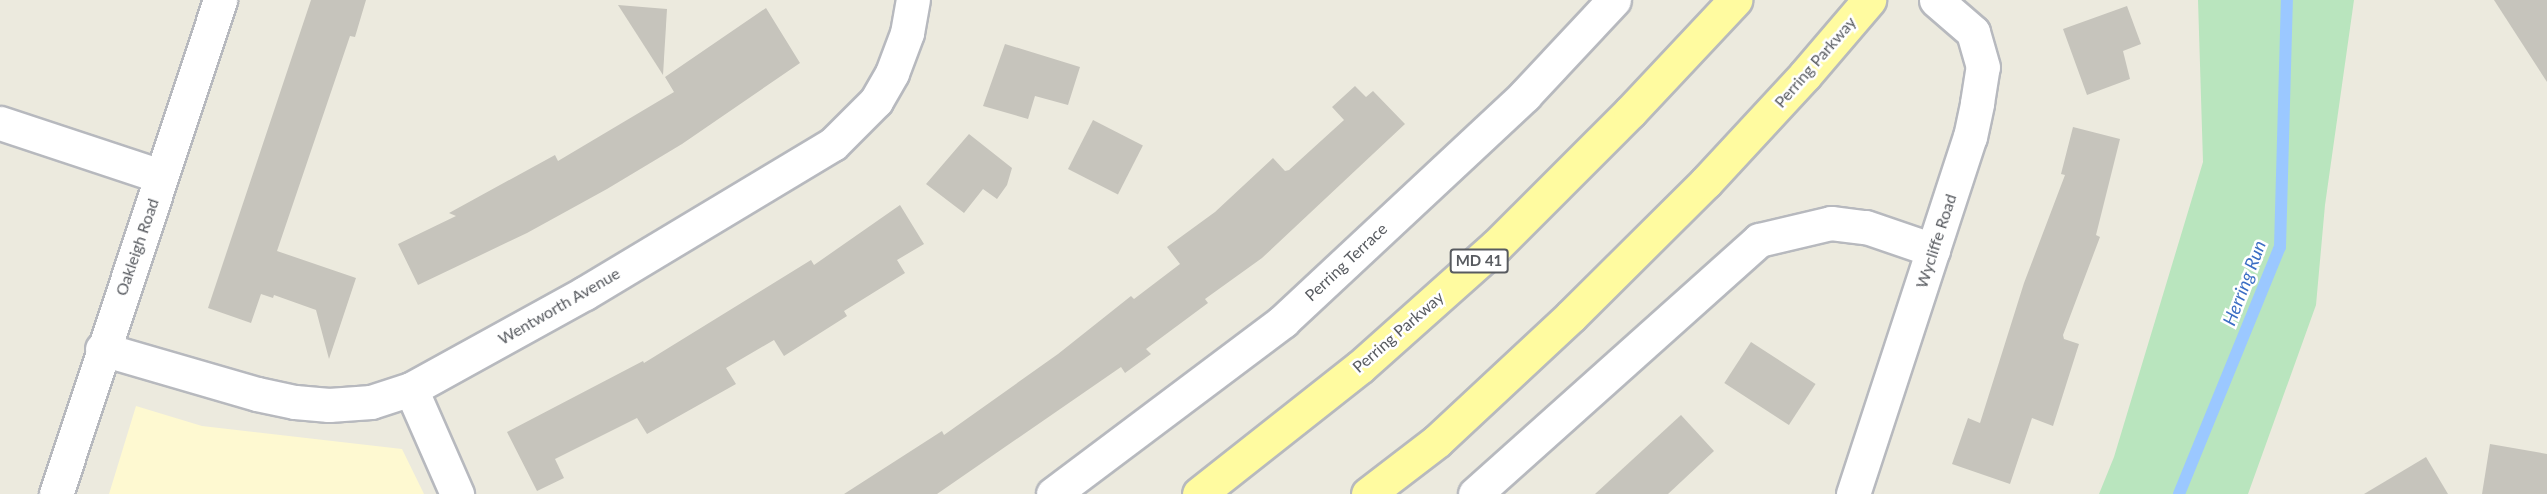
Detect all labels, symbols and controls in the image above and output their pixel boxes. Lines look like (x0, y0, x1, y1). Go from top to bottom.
street label: Perring Parkway (1770, 13, 1860, 111)
street label: Wycliffe Road (1912, 191, 1960, 291)
street label: Oakleigh Road (111, 196, 163, 298)
street label: Perring Terrace (1301, 219, 1391, 305)
water label: Herring Run (2218, 237, 2270, 329)
road number: MD 41 (1449, 249, 1509, 273)
street label: Wentworth Avenue (495, 263, 623, 349)
street label: Perring Parkway (1349, 287, 1447, 377)

